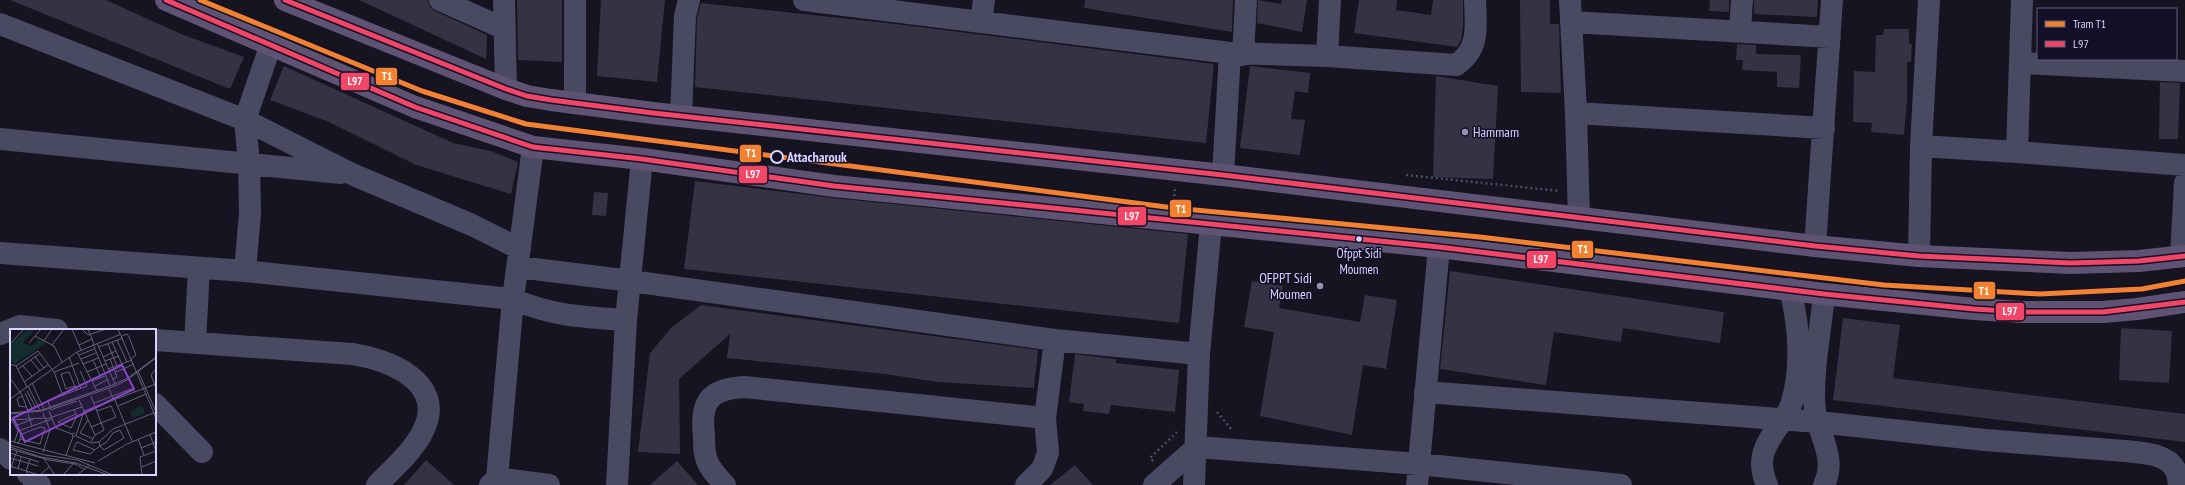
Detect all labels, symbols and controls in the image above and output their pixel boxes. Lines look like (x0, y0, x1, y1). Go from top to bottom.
legend (2037, 8, 2177, 60)
text: Tram T1 (2073, 16, 2106, 31)
text: L97 (2073, 36, 2089, 51)
line badge: T1 (375, 67, 398, 86)
text: T1 (382, 69, 392, 83)
line badge: L97 (340, 72, 370, 91)
text: L97 (347, 74, 363, 88)
place label: Hammam (1473, 123, 1519, 141)
marker: Hammam (1460, 127, 1470, 137)
line badge: T1 (739, 144, 762, 163)
text: T1 (746, 146, 756, 160)
place label: Attacharouk (786, 148, 847, 166)
marker: Attacharouk (770, 150, 784, 164)
line badge: L97 (738, 165, 768, 184)
text: L97 (745, 167, 761, 181)
line badge: T1 (1169, 199, 1192, 218)
text: T1 (1176, 202, 1186, 216)
line badge: L97 (1117, 206, 1147, 226)
text: L97 (1124, 209, 1140, 223)
marker: Ofppt Sidi Moumen (1354, 234, 1364, 244)
line badge: T1 (1571, 240, 1594, 259)
text: T1 (1578, 242, 1588, 256)
place label: Ofppt Sidi Moumen (1337, 245, 1382, 278)
line badge: L97 (1526, 250, 1557, 269)
text: L97 (1533, 252, 1549, 266)
place label: OFPPT Sidi Moumen (1259, 269, 1312, 303)
marker: OFPPT Sidi Moumen (1315, 281, 1325, 291)
line badge: T1 (1973, 281, 1996, 300)
text: T1 (1979, 284, 1989, 298)
line badge: L97 (1995, 302, 2025, 321)
text: L97 (2002, 304, 2018, 318)
inset map (10, 329, 156, 475)

